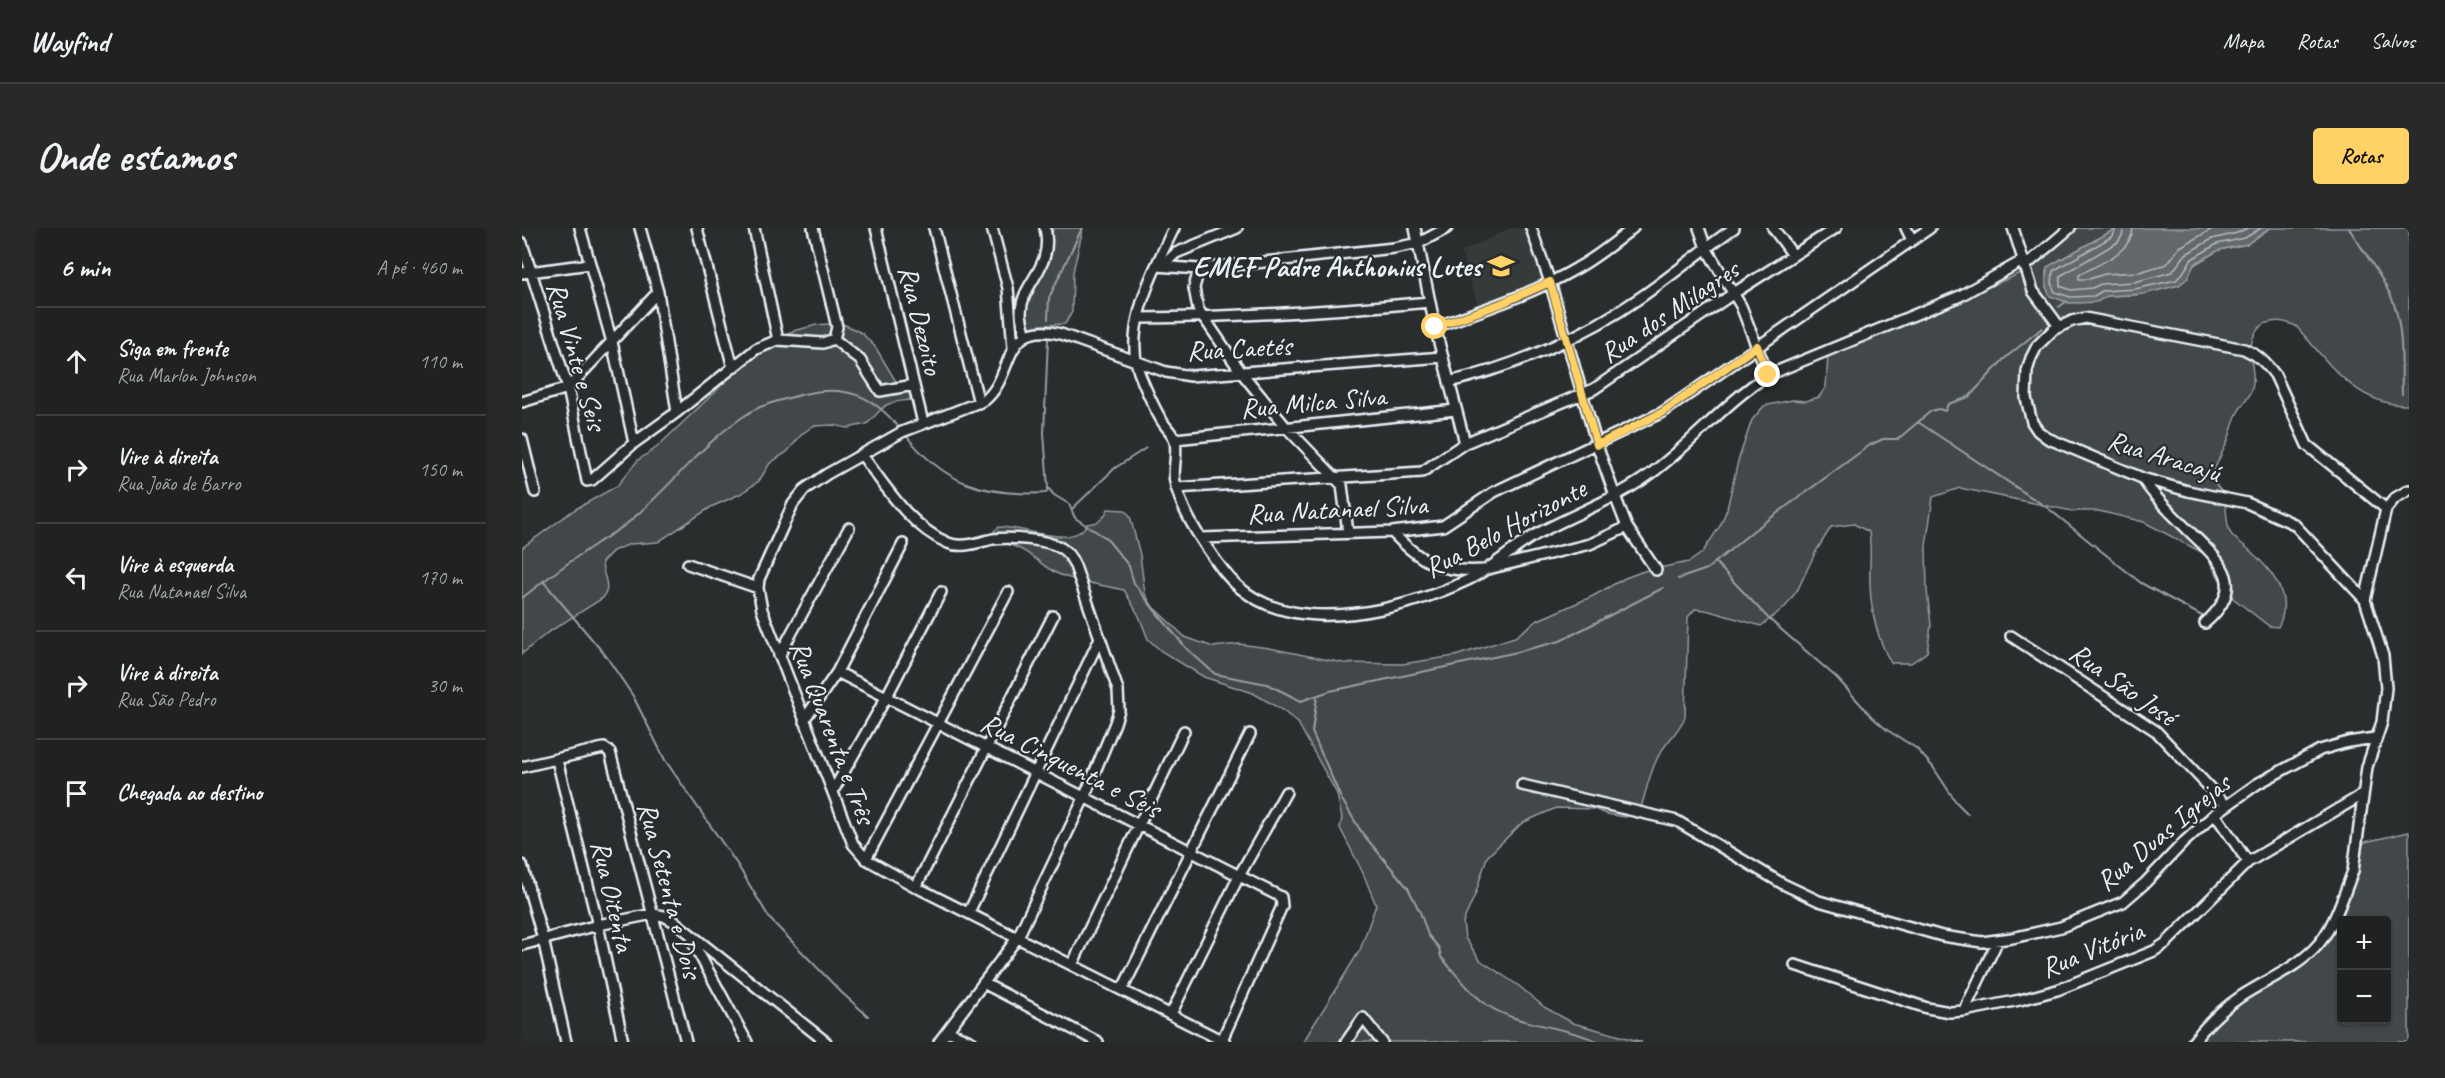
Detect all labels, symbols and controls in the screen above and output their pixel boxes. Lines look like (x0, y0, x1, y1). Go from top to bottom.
text: Wayfind (30, 24, 109, 59)
text: Mapa (2223, 28, 2264, 54)
text: Rotas (2297, 28, 2338, 54)
text: Salvos (2371, 28, 2415, 54)
button: Rotas (2313, 128, 2409, 184)
text: Onde estamos (36, 130, 233, 183)
place label: EMEF Padre Anthonius Lutes (1193, 249, 1484, 284)
street label: Rua dos Milagres (1593, 250, 1747, 370)
text: 6 min (60, 251, 110, 284)
school or university icon: EMEF Padre Anthonius Lutes (1486, 251, 1516, 281)
text: A pé · 460 m (377, 255, 462, 280)
street label: Rua Dezoito (891, 262, 952, 380)
street label: Rua Vinte e Seis (539, 278, 616, 437)
route start (1421, 313, 1447, 339)
street label: Rua Caetés (1186, 328, 1295, 368)
text: Siga em frente (117, 335, 228, 363)
icon: ahead (60, 345, 93, 378)
text: 110 m (419, 349, 462, 374)
route end (1754, 361, 1780, 387)
text: Rua Marlon Johnson (117, 363, 256, 388)
street label: Rua Milca Silva (1239, 378, 1390, 426)
street label: Rua Aracajú (2103, 422, 2227, 490)
text: Vire à direita (117, 443, 217, 471)
icon: right (60, 453, 93, 486)
text: 150 m (419, 457, 462, 482)
street label: Rua Belo Horizonte (1418, 470, 1593, 585)
text: Rua João de Barro (117, 471, 240, 496)
street label: Rua Natanael Silva (1246, 487, 1430, 531)
text: Vire à esquerda (117, 551, 233, 579)
icon: left (60, 561, 93, 594)
text: 170 m (419, 565, 462, 590)
text: Rua Natanael Silva (117, 579, 246, 604)
street label: Rua Quarenta e Três (782, 635, 885, 831)
street label: Rua São José (2063, 635, 2186, 736)
text: Vire à direita (117, 659, 217, 687)
icon: right (60, 669, 93, 702)
text: 30 m (428, 673, 462, 698)
text: Rua São Pedro (117, 687, 216, 712)
street label: Rua Cinquenta e Seis (975, 705, 1169, 827)
street label: Rua Duas Igrejas (2089, 764, 2239, 898)
icon: arrive (60, 777, 93, 810)
text: Chegada ao destino (117, 779, 262, 807)
street label: Rua Setenta e Dois (630, 798, 711, 984)
street label: Rua Oitenta (583, 837, 643, 957)
street label: Rua Vitória (2036, 912, 2150, 985)
map controls (2337, 916, 2391, 1024)
button: + (2337, 916, 2391, 970)
button: − (2337, 970, 2391, 1024)

